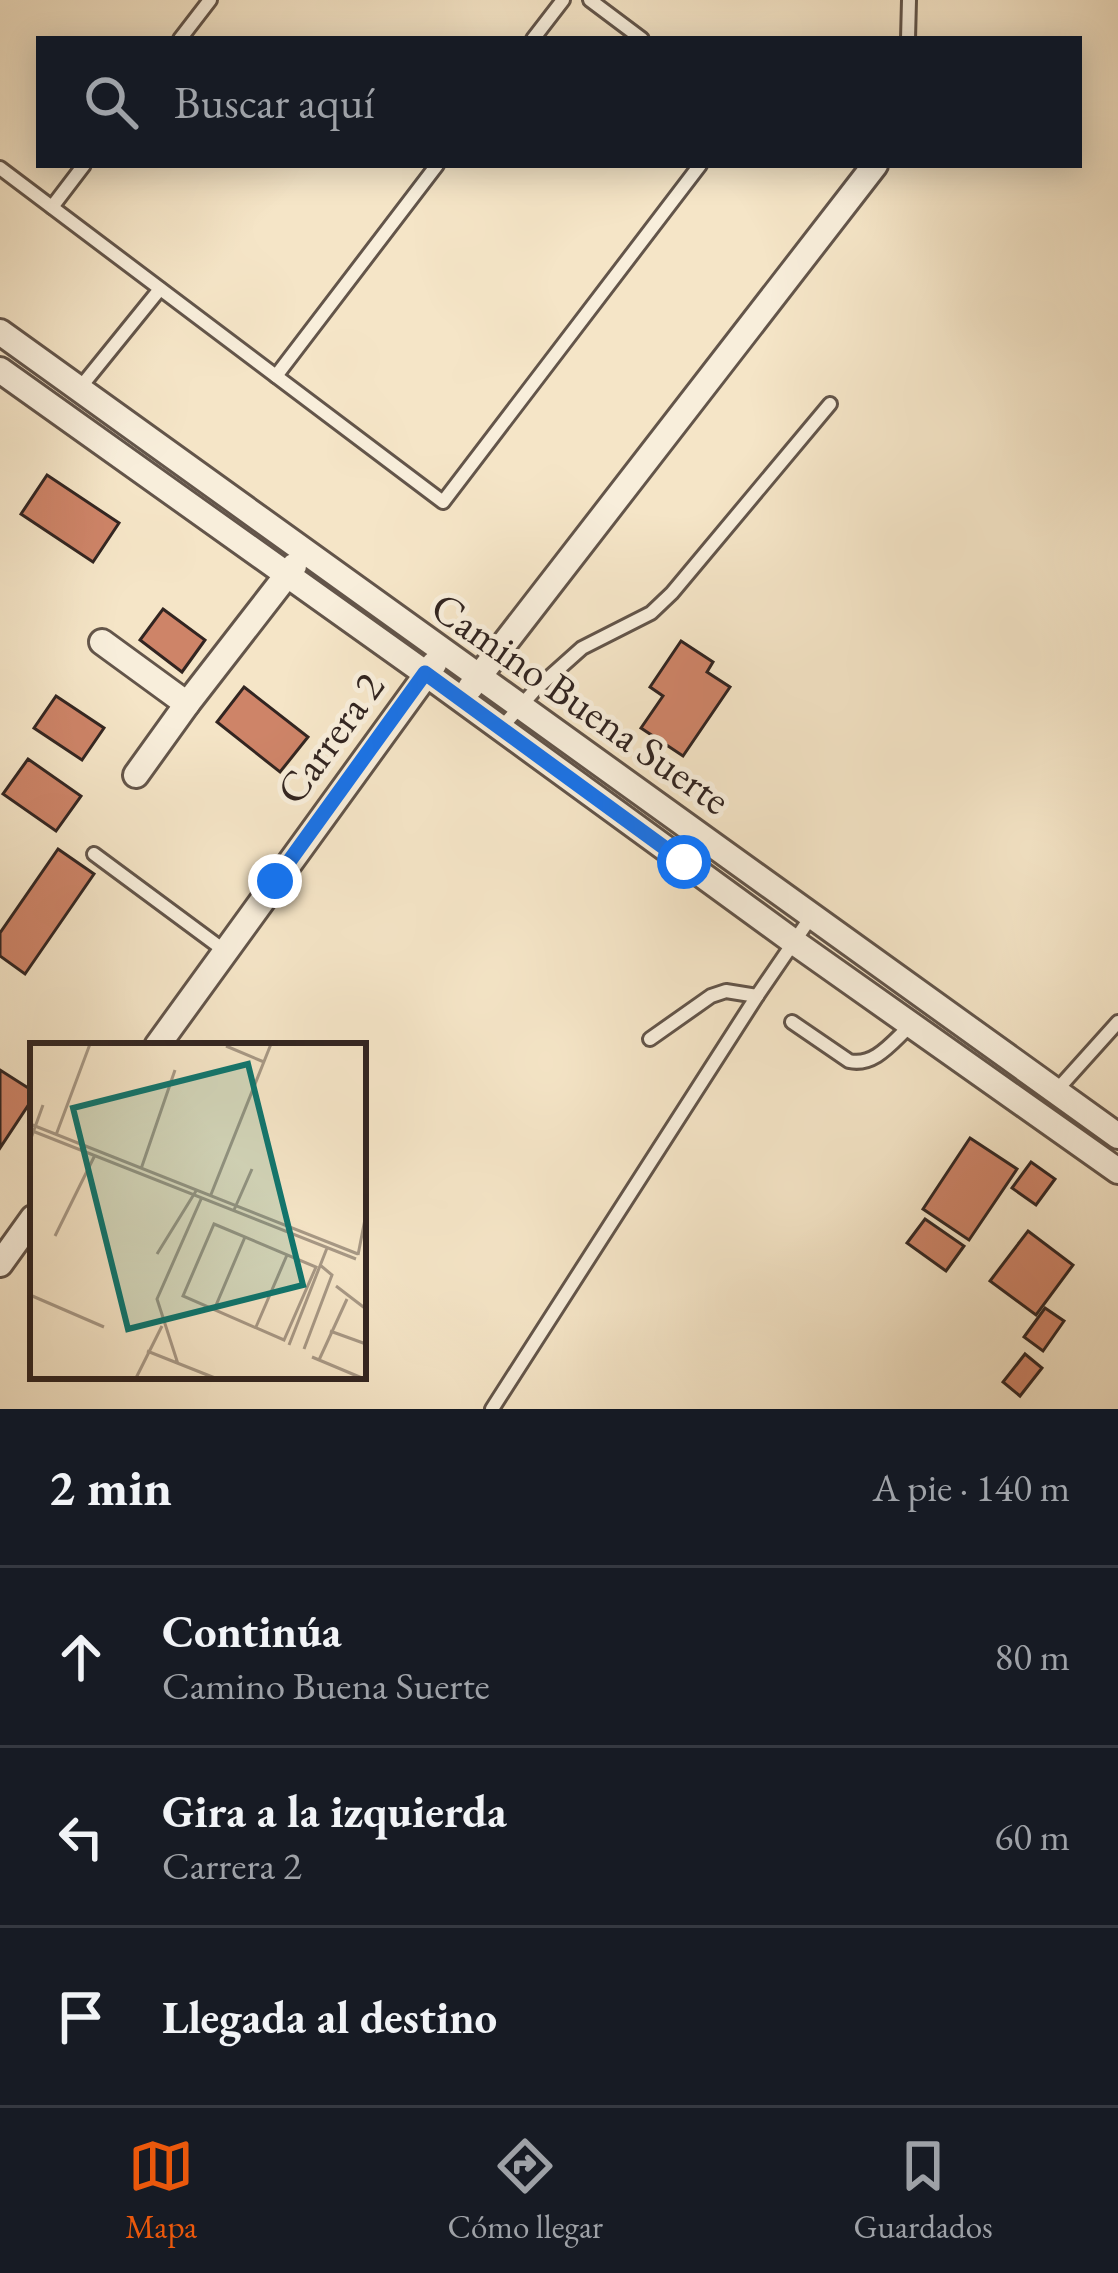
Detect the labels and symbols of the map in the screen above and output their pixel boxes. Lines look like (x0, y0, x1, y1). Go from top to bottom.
street label: Camino Buena Suerte (421, 579, 741, 827)
street label: Carrera 2 (264, 661, 396, 815)
route start (657, 835, 711, 889)
route end (248, 854, 302, 908)
inset map (30, 1043, 366, 1379)

